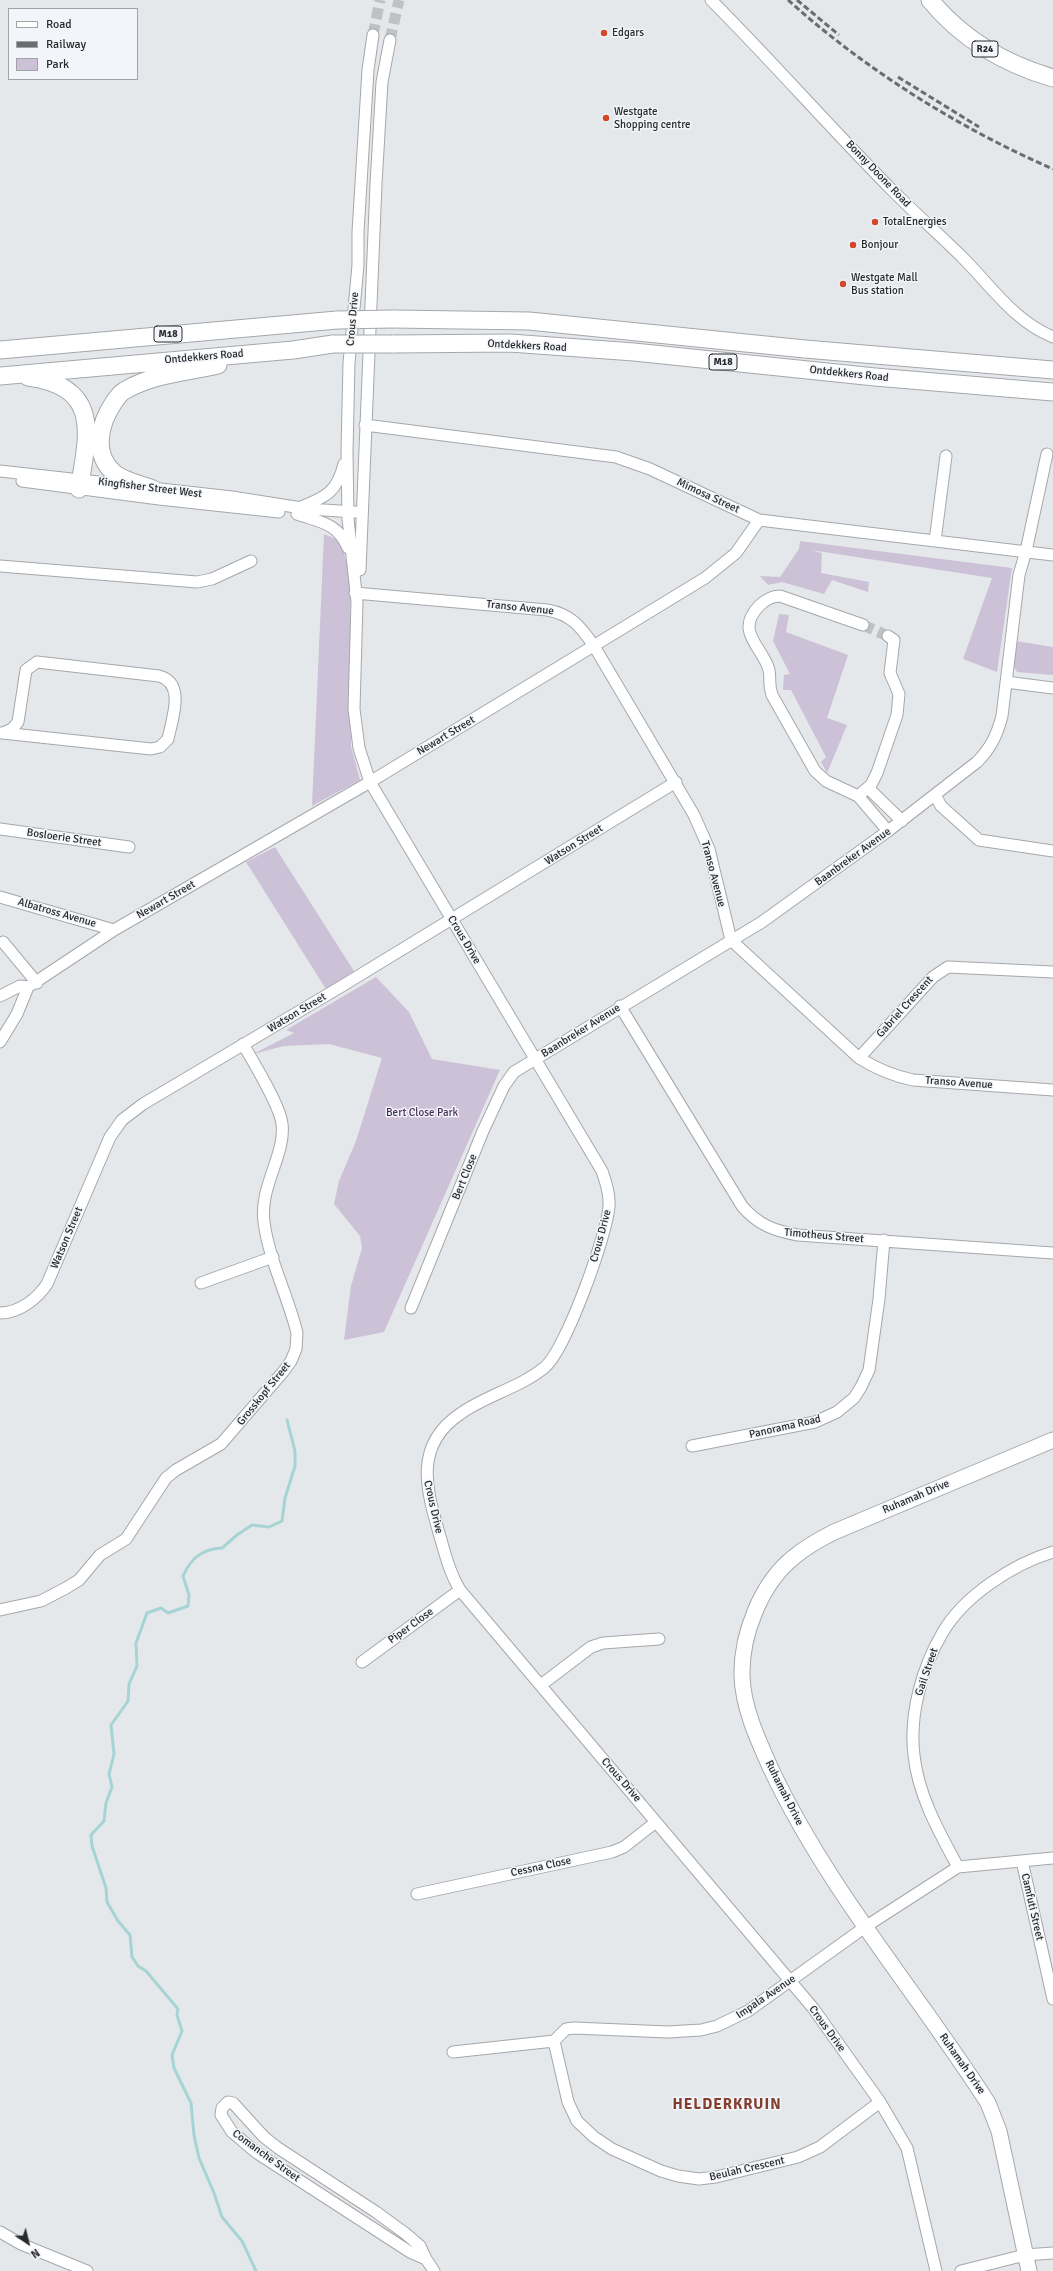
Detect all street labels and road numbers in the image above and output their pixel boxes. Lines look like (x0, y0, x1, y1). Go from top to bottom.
road number: R24 (972, 41, 998, 57)
street label: Bonny Doone Road (843, 138, 913, 210)
street label: Crous Drive (344, 291, 362, 347)
road number: M18 (154, 326, 182, 342)
street label: Ontdekkers Road (487, 337, 567, 355)
street label: Ontdekkers Road (164, 347, 244, 367)
road number: M18 (709, 354, 737, 370)
street label: Ontdekkers Road (809, 363, 889, 385)
street label: Kingfisher Street West (97, 475, 203, 501)
street label: Mimosa Street (674, 476, 742, 516)
street label: Transo Avenue (486, 598, 554, 618)
street label: Newart Street (415, 713, 477, 759)
street label: Watson Street (543, 822, 605, 868)
street label: Baanbreker Avenue (812, 825, 894, 889)
street label: Bosloerie Street (26, 826, 102, 850)
street label: Transo Avenue (698, 840, 728, 908)
street label: Newart Street (134, 878, 198, 922)
street label: Albatross Avenue (16, 895, 98, 931)
street label: Crous Drive (444, 913, 484, 967)
street label: Gabriel Crescent (874, 974, 936, 1040)
street label: Watson Street (265, 990, 329, 1036)
street label: Baanbreker Avenue (539, 1001, 623, 1061)
street label: Transo Avenue (925, 1074, 993, 1092)
street label: Bert Close (450, 1152, 480, 1202)
street label: Watson Street (48, 1205, 86, 1271)
street label: Crous Drive (588, 1208, 614, 1264)
street label: Timotheus Street (784, 1226, 864, 1246)
street label: Grosskopf Street (234, 1360, 294, 1428)
street label: Panorama Road (748, 1412, 822, 1442)
street label: Ruhamah Drive (881, 1477, 951, 1517)
street label: Crous Drive (420, 1479, 446, 1535)
street label: Piper Close (386, 1605, 436, 1647)
street label: Gail Street (913, 1646, 941, 1698)
street label: Crous Drive (598, 1755, 644, 1805)
street label: Ruhamah Drive (762, 1758, 806, 1828)
street label: Cessna Close (510, 1854, 572, 1880)
street label: Camfuti Street (1018, 1872, 1046, 1942)
street label: Impala Avenue (734, 1972, 798, 2022)
street label: Crous Drive (806, 2003, 848, 2055)
street label: Ruhamah Drive (936, 2031, 988, 2097)
street label: Comanche Street (230, 2127, 302, 2185)
street label: Beulah Crescent (708, 2154, 786, 2184)

